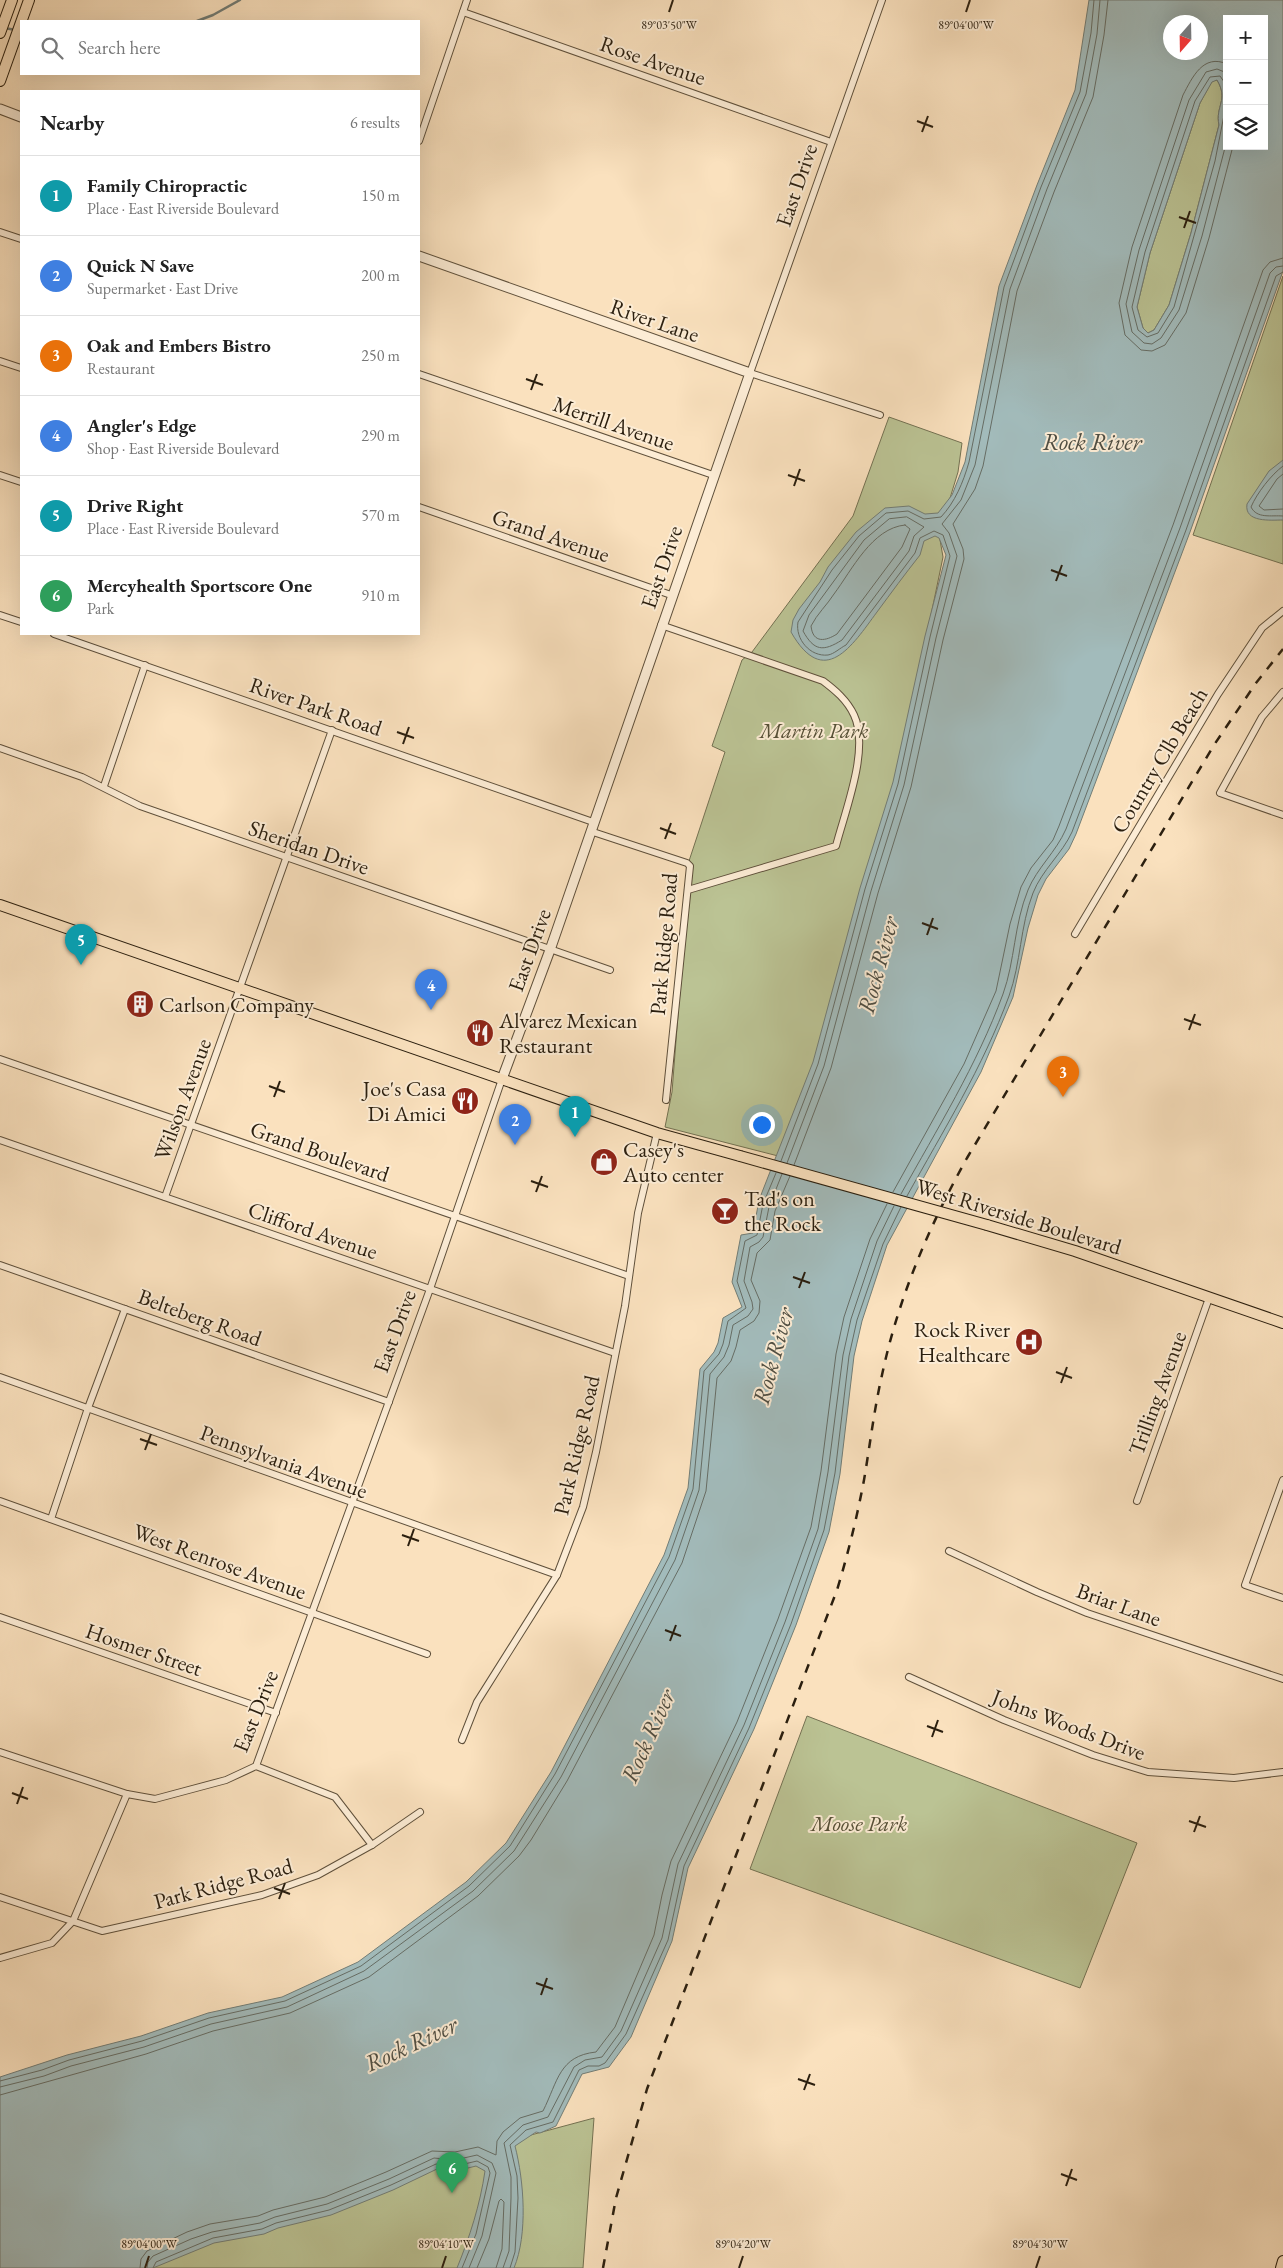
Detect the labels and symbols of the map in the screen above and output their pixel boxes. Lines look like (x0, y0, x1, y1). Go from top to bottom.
north arrow (1163, 15, 1208, 60)
text: 89°03'50"W (641, 17, 698, 33)
text: 89°04'00"W (938, 17, 995, 33)
street label: Rose Avenue (596, 29, 710, 92)
street label: East Drive (769, 139, 824, 231)
street label: River Lane (606, 292, 704, 349)
street label: Merrill Avenue (549, 389, 679, 458)
water label: Rock River (1042, 426, 1143, 457)
street label: Grand Avenue (488, 502, 614, 569)
street label: East Drive (634, 521, 689, 613)
street label: River Park Road (246, 670, 387, 743)
street label: Country Clb Beach (1104, 682, 1214, 839)
park label: Martin Park (757, 716, 869, 745)
street label: Sheridan Drive (245, 813, 373, 882)
street label: Park Ridge Road (643, 871, 684, 1016)
street label: East Drive (501, 904, 558, 996)
water label: Rock River (850, 911, 906, 1017)
pin: 5 (65, 924, 97, 965)
pin: 4 (415, 969, 447, 1010)
building icon: Carlson Company (125, 989, 155, 1019)
place label: Carlson Company (159, 990, 314, 1019)
place label: Alvarez Mexican Restaurant (498, 1006, 638, 1060)
restaurant icon: Alvarez Mexican Restaurant (465, 1018, 495, 1048)
street label: Wilson Avenue (147, 1034, 218, 1164)
pin: 3 (1047, 1056, 1079, 1097)
place label: Joe's Casa Di Amici (361, 1074, 446, 1128)
restaurant icon: Joe's Casa Di Amici (450, 1086, 480, 1116)
pin: 1 (559, 1096, 591, 1137)
pin: 2 (499, 1104, 531, 1145)
your location (749, 1112, 775, 1138)
street label: Grand Boulevard (246, 1114, 394, 1189)
place label: Casey's Auto center (622, 1135, 724, 1189)
shop icon: Casey's Auto center (589, 1147, 619, 1177)
street label: West Riverside Boulevard (913, 1171, 1126, 1262)
place label: Tad's on the Rock (744, 1184, 822, 1238)
street label: Clifford Avenue (244, 1195, 382, 1266)
bar icon: Tad's on the Rock (710, 1196, 740, 1226)
street label: Belteberg Road (134, 1282, 266, 1354)
street label: East Drive (366, 1285, 423, 1377)
water label: Rock River (745, 1302, 801, 1408)
place label: Rock River Healthcare (914, 1315, 1011, 1369)
hospital icon: Rock River Healthcare (1014, 1327, 1044, 1357)
street label: Trilling Avenue (1122, 1327, 1193, 1459)
street label: Park Ridge Road (546, 1371, 607, 1518)
street label: Pennsylvania Avenue (196, 1418, 372, 1505)
street label: West Renrose Avenue (129, 1517, 311, 1606)
street label: Briar Lane (1073, 1576, 1166, 1633)
street label: Hosmer Street (82, 1616, 206, 1683)
street label: East Drive (226, 1665, 285, 1757)
street label: Johns Woods Drive (986, 1681, 1150, 1767)
water label: Rock River (613, 1683, 683, 1787)
park label: Moose Park (809, 1809, 907, 1838)
street label: Park Ridge Road (150, 1851, 297, 1916)
water label: Rock River (359, 2008, 464, 2079)
pin: 6 (436, 2152, 468, 2193)
text: 89°04'00"W (121, 2236, 178, 2252)
text: 89°04'10"W (418, 2236, 475, 2252)
text: 89°04'20"W (715, 2236, 772, 2252)
text: 89°04'30"W (1012, 2236, 1069, 2252)

